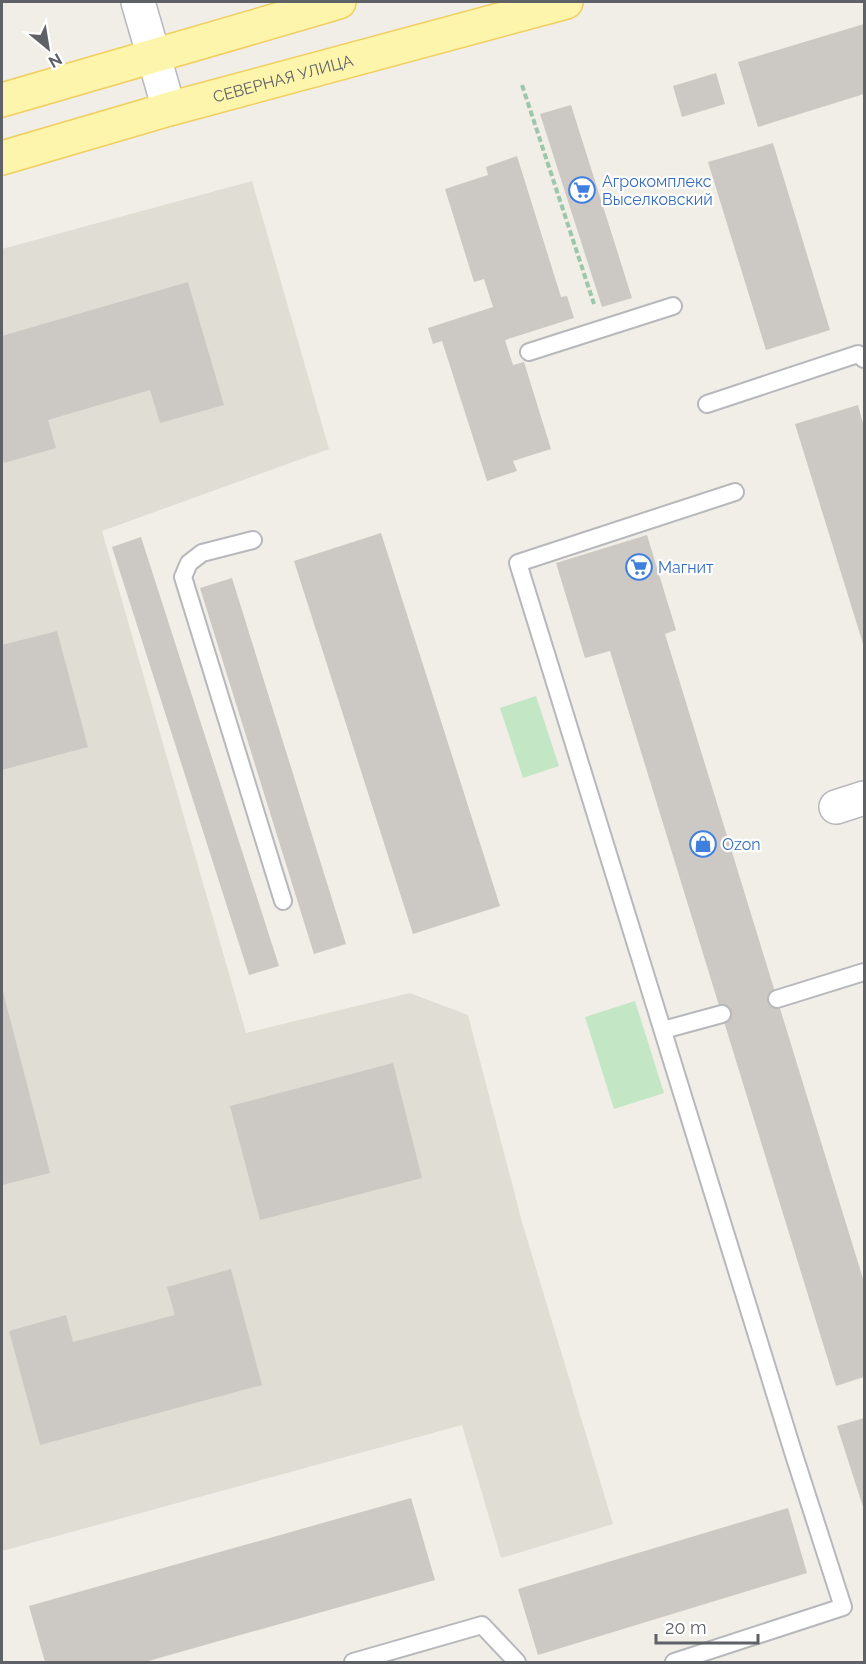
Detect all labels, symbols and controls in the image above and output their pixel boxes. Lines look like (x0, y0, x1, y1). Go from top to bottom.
north arrow (18, 18, 78, 78)
text: N (45, 49, 65, 72)
street label: СЕВЕРНАЯ УЛИЦА (211, 51, 355, 107)
place label: Агрокомплекс Выселковский (602, 172, 713, 209)
supermarket icon: Агрокомплекс Выселковский (567, 175, 597, 205)
supermarket icon: Магнит (624, 552, 654, 582)
place label: Магнит (658, 558, 714, 577)
shop icon: Ozon (688, 829, 718, 859)
place label: Ozon (722, 835, 761, 854)
scale bar (656, 1607, 758, 1645)
text: 20 m (665, 1617, 707, 1638)

